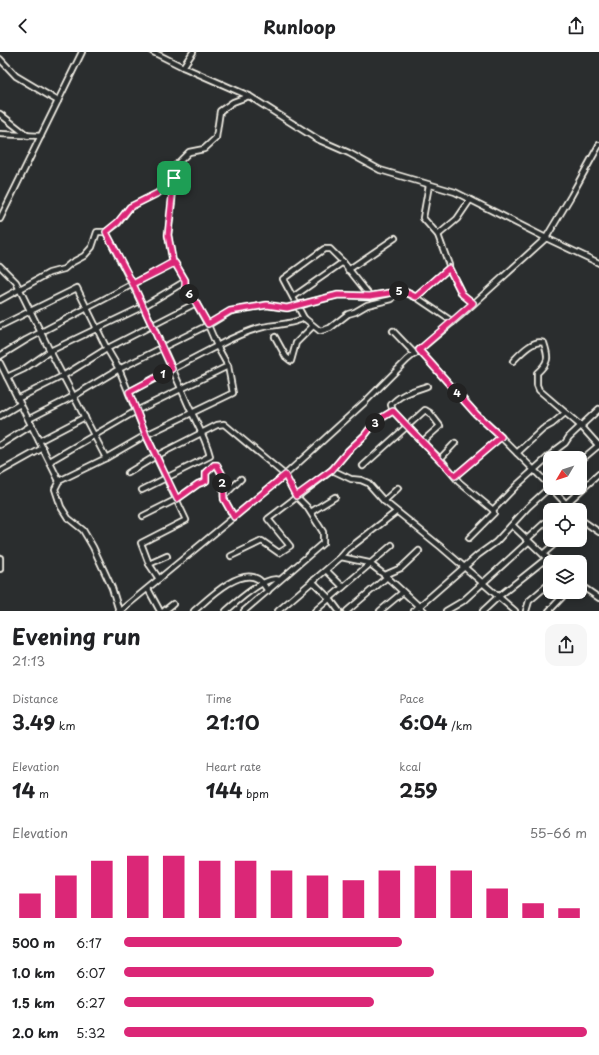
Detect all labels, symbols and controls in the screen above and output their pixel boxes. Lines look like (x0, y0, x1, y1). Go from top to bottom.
text: Runloop (263, 13, 336, 40)
icon: back (12, 15, 34, 37)
icon: share (565, 15, 587, 37)
pin (157, 161, 191, 195)
icon: arrive (163, 167, 185, 189)
pin: 5 (389, 281, 409, 301)
text: 5 (395, 282, 403, 299)
pin: 6 (179, 284, 199, 304)
text: 6 (185, 285, 193, 302)
pin: 1 (153, 364, 173, 384)
text: 1 (160, 365, 166, 382)
pin: 4 (447, 383, 467, 403)
text: 4 (453, 384, 461, 401)
pin: 3 (365, 413, 385, 433)
text: 3 (371, 414, 379, 431)
north arrow (543, 451, 587, 495)
map controls (543, 451, 587, 599)
pin: 2 (212, 473, 232, 493)
text: 2 (218, 474, 226, 491)
button: locate (543, 503, 587, 547)
button: layers (543, 555, 587, 599)
text: Evening run (12, 619, 141, 652)
button: share (545, 624, 587, 666)
text: 21:13 (12, 651, 45, 670)
text: Distance (12, 690, 58, 707)
text: Time (206, 690, 232, 707)
text: Pace (399, 690, 424, 707)
text: 3.49 (12, 707, 55, 737)
text: 21:10 (206, 707, 260, 737)
text: 6:04 (399, 707, 448, 737)
text: km (55, 717, 75, 734)
text: /km (448, 717, 472, 734)
text: Elevation (12, 758, 59, 775)
text: Heart rate (206, 758, 261, 775)
text: kcal (399, 758, 421, 775)
text: 14 (12, 775, 35, 805)
text: 144 (206, 775, 243, 805)
text: 259 (399, 775, 438, 805)
text: m (35, 785, 49, 802)
text: bpm (243, 785, 269, 802)
text: Elevation (12, 823, 68, 842)
text: 55–66 m (530, 823, 587, 842)
text: 500 m (12, 933, 55, 952)
text: 6:17 (76, 933, 102, 952)
text: 1.0 km (12, 963, 55, 982)
text: 6:07 (76, 963, 105, 982)
text: 1.5 km (12, 993, 55, 1012)
text: 6:27 (76, 993, 105, 1012)
text: 2.0 km (12, 1023, 59, 1042)
text: 5:32 (76, 1023, 106, 1042)

